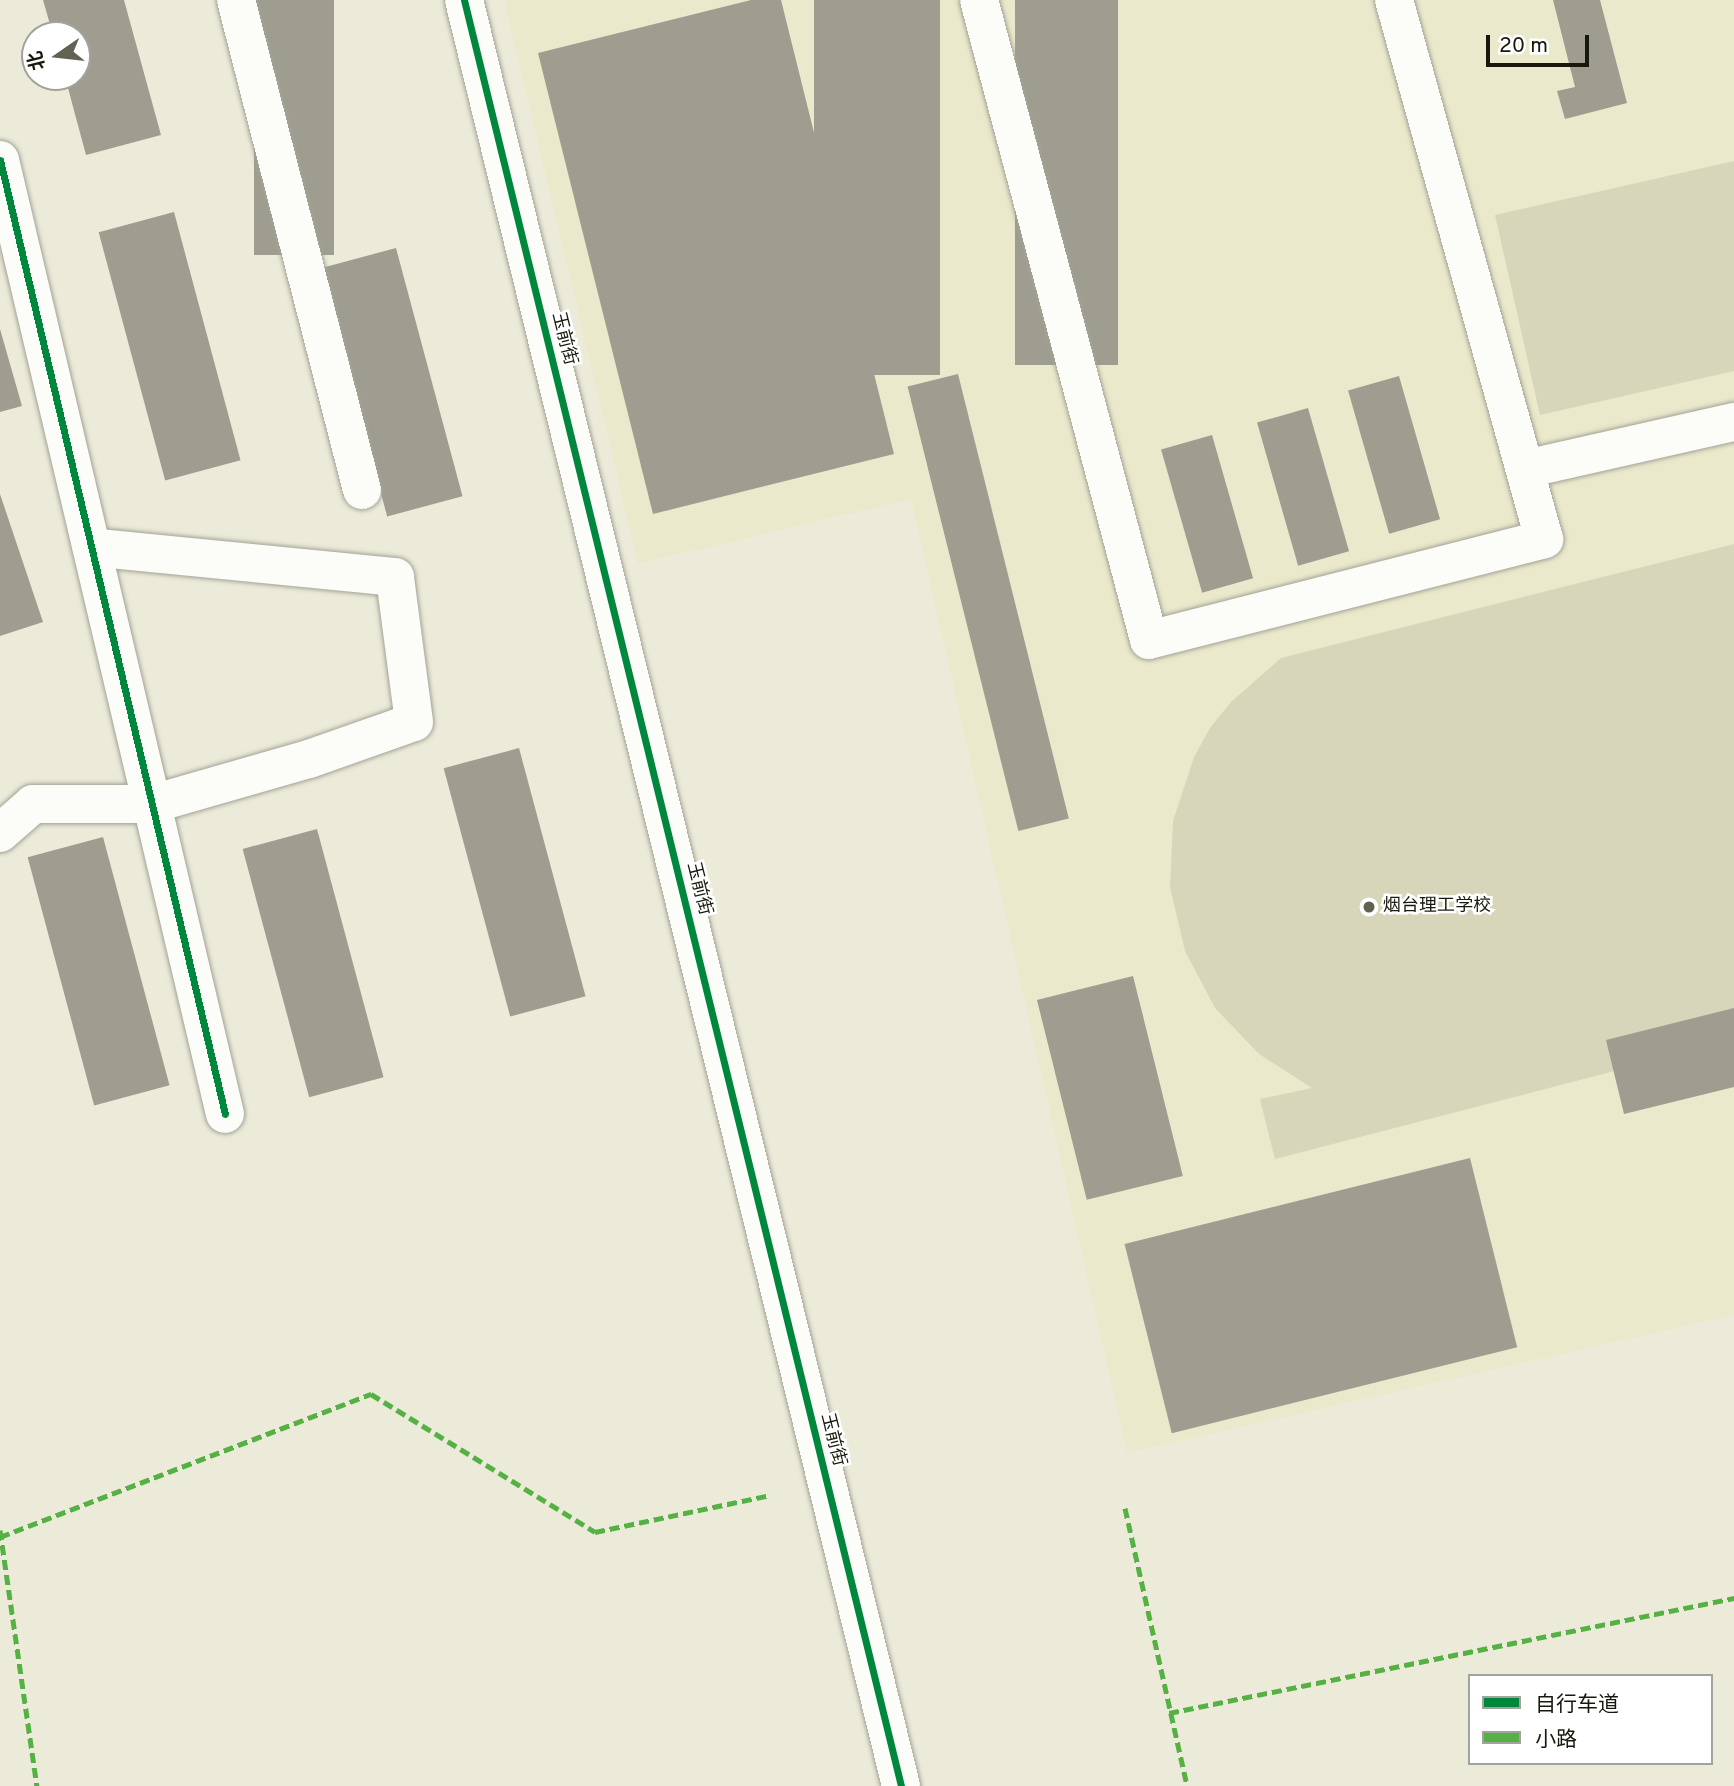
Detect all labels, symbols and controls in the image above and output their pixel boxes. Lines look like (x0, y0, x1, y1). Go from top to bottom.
north arrow (21, 21, 91, 91)
scale bar (1489, 21, 1592, 65)
text: 20 m (1499, 33, 1548, 60)
text: 北 (24, 48, 52, 73)
street label: 玉前街 (546, 310, 580, 368)
street label: 玉前街 (681, 860, 715, 918)
place label: 烟台理工学校 (1383, 896, 1491, 918)
marker: 烟台理工学校 (1361, 899, 1377, 915)
street label: 玉前街 (815, 1411, 849, 1469)
legend (1468, 1674, 1713, 1765)
text: 自行车道 (1535, 1692, 1619, 1719)
text: 小路 (1535, 1727, 1577, 1754)

